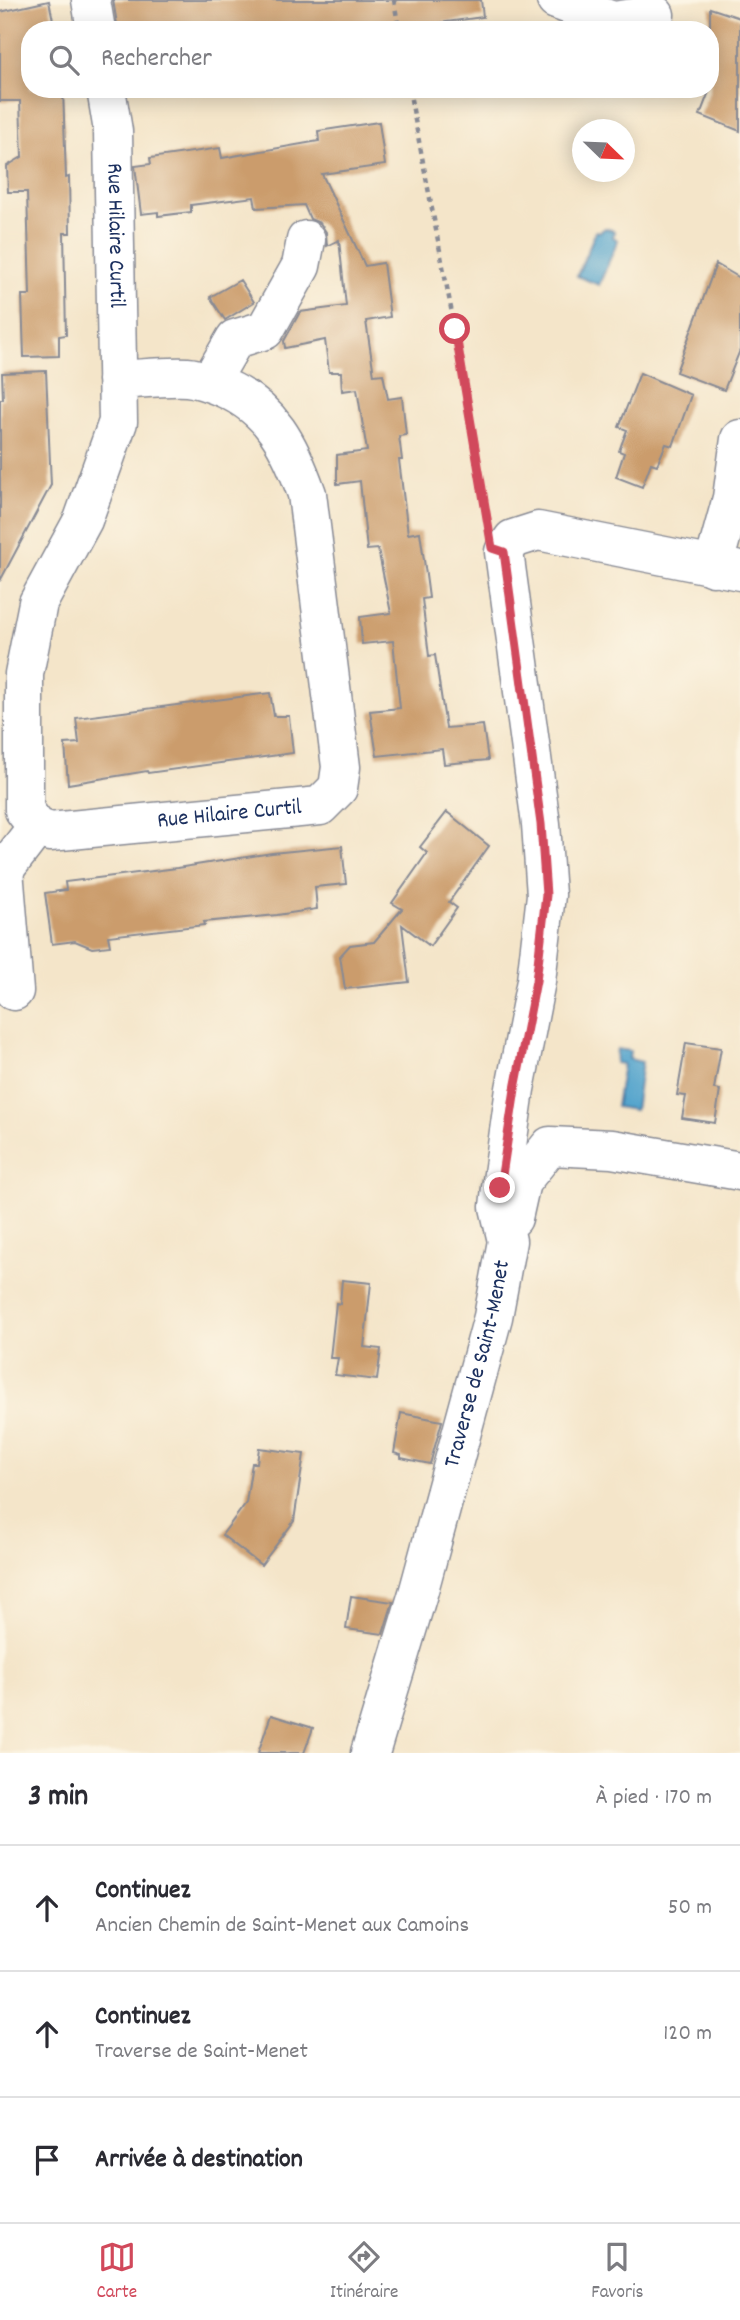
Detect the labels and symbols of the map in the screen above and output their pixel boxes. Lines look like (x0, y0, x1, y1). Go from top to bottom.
north arrow (572, 119, 635, 182)
street label: Rue Hilaire Curtil (97, 163, 133, 309)
route start (439, 313, 470, 344)
street label: Rue Hilaire Curtil (156, 791, 304, 838)
route end (484, 1172, 515, 1203)
street label: Traverse de Saint-Menet (436, 1257, 520, 1472)

